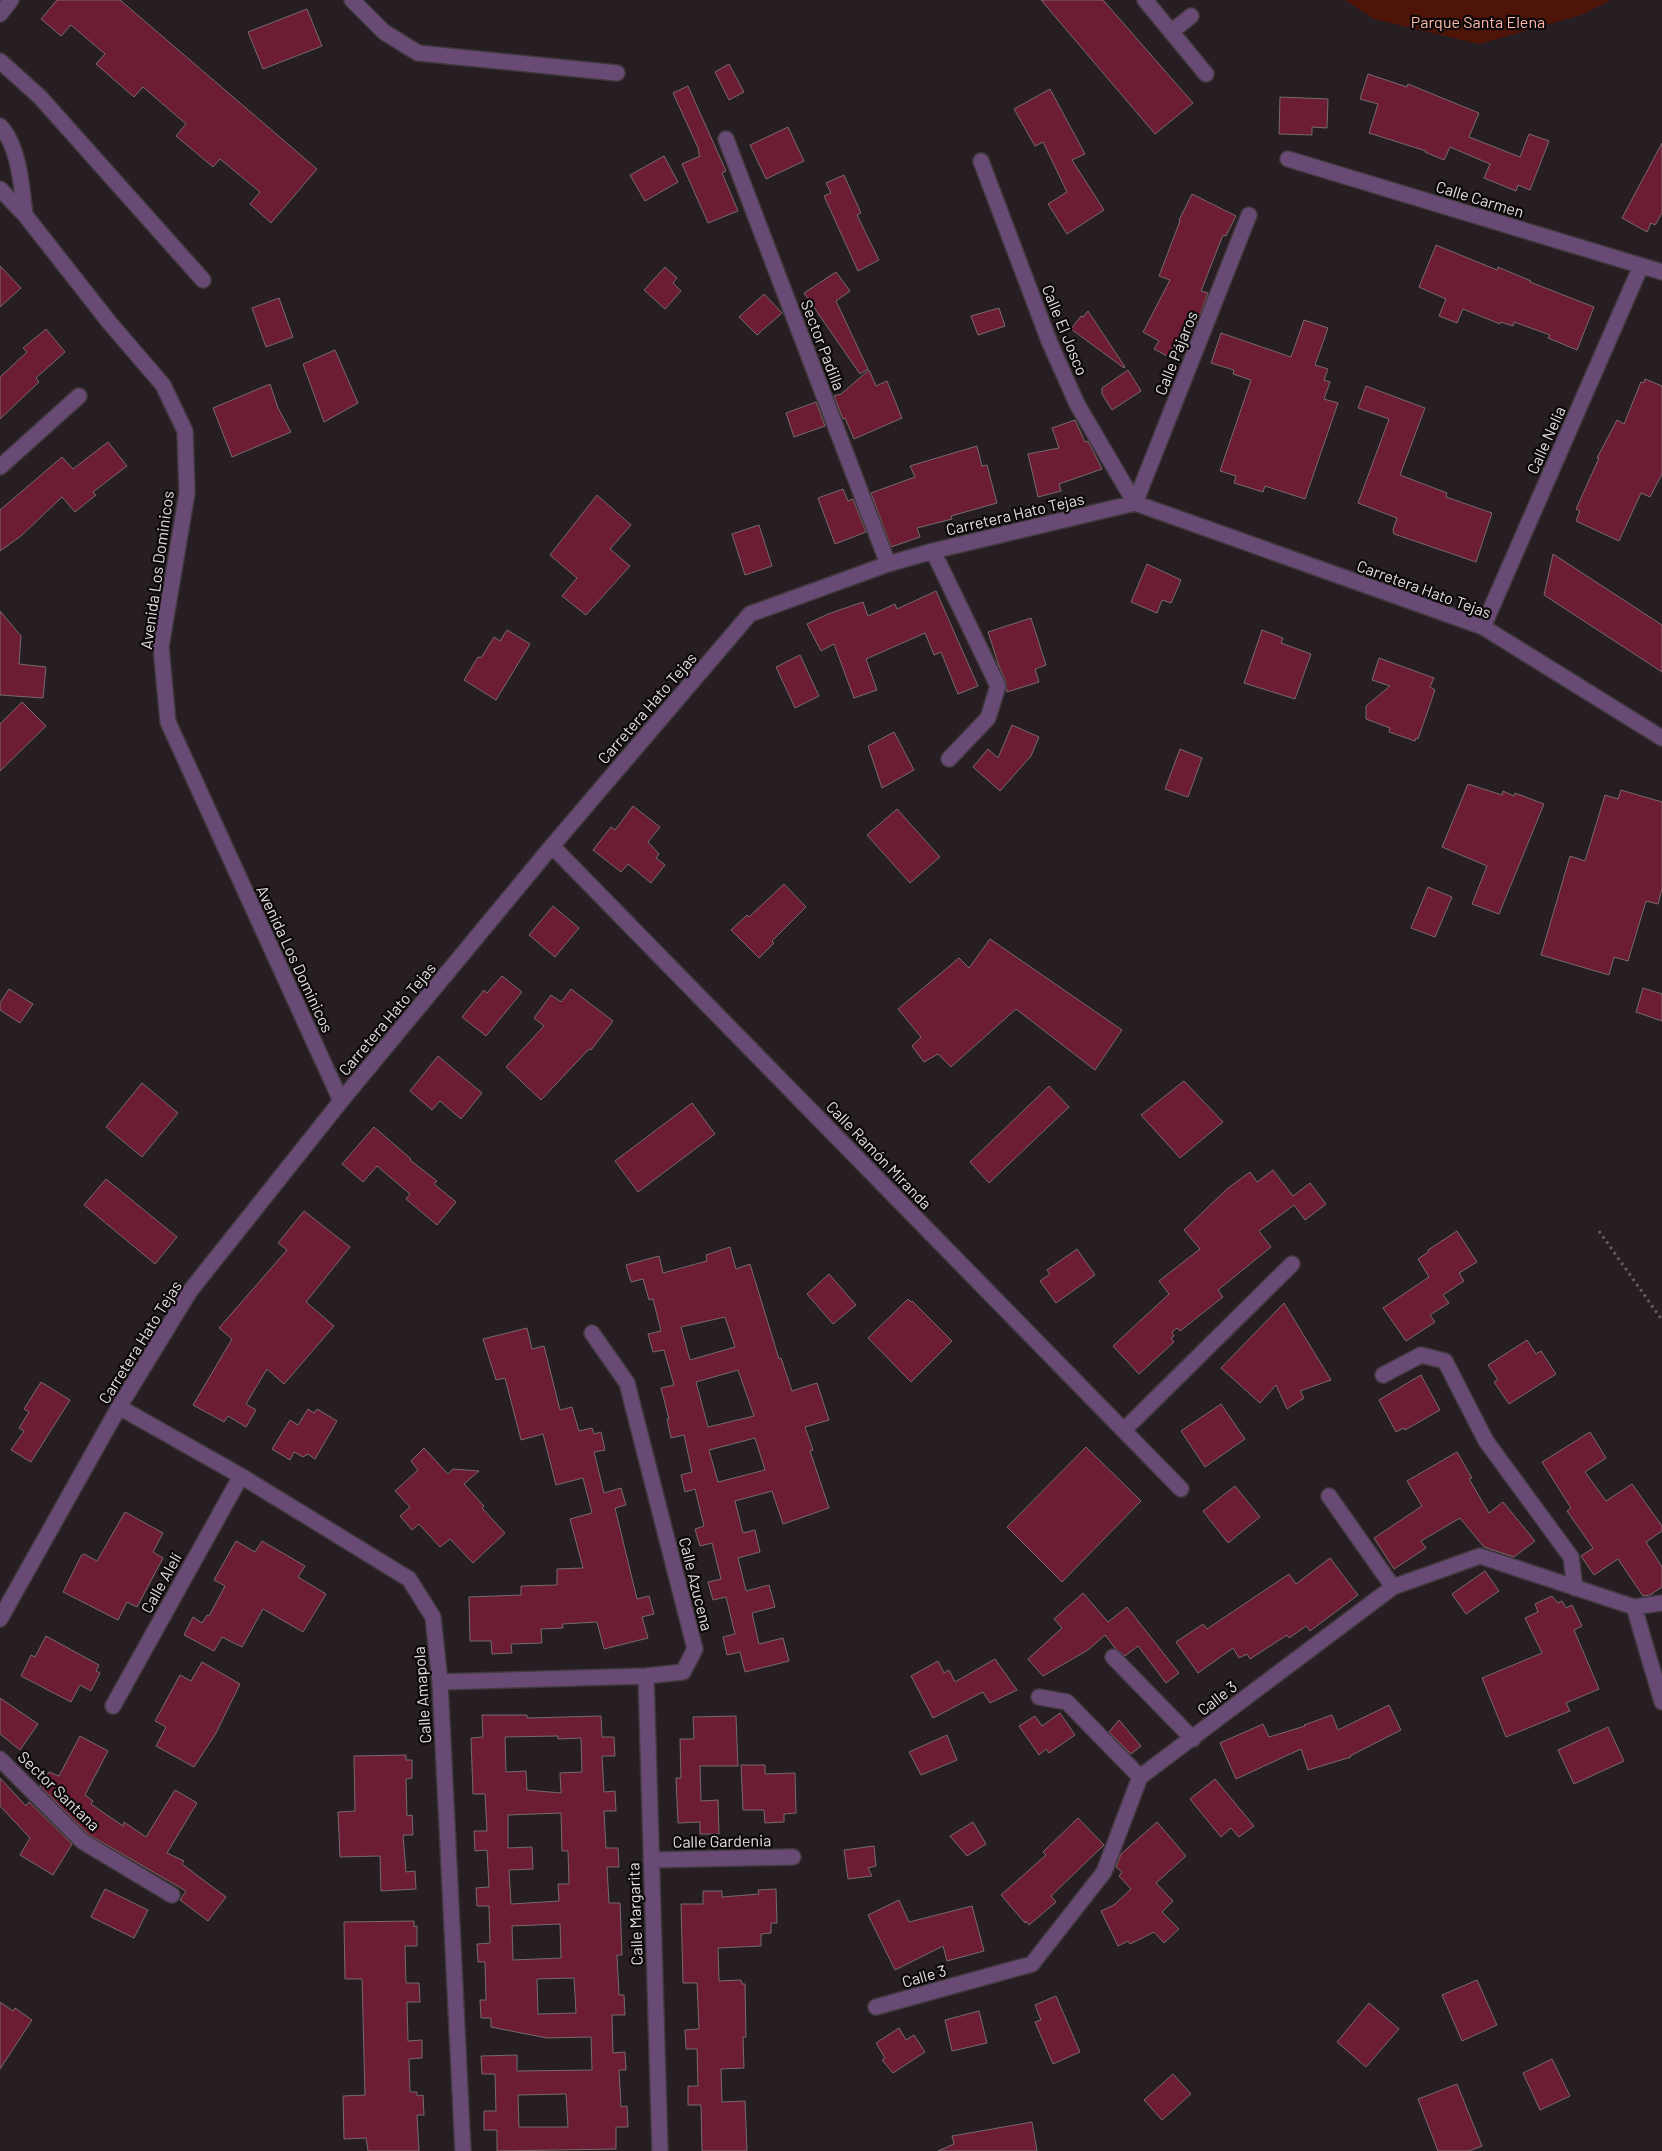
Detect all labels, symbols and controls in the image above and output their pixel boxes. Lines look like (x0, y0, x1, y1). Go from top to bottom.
park label: Parque Santa Elena (1411, 12, 1545, 31)
street label: Calle Carmen (1434, 176, 1526, 221)
street label: Calle El Josco (1039, 282, 1092, 378)
street label: Sector Padilla (797, 297, 849, 393)
street label: Calle Pájaros (1150, 308, 1201, 398)
street label: Calle Nelia (1522, 403, 1569, 477)
street label: Carretera Hato Tejas (944, 488, 1086, 539)
street label: Avenida Los Dominicos (136, 489, 177, 650)
street label: Carretera Hato Tejas (1354, 555, 1494, 622)
street label: Carretera Hato Tejas (593, 648, 700, 767)
street label: Avenida Los Dominicos (253, 882, 338, 1035)
street label: Carretera Hato Tejas (334, 958, 439, 1079)
street label: Calle Ramón Miranda (823, 1097, 936, 1213)
street label: Carretera Hato Tejas (94, 1277, 185, 1407)
street label: Calle Azucena (676, 1535, 717, 1633)
street label: Calle Alelí (136, 1549, 185, 1616)
street label: Calle Amapola (409, 1646, 434, 1744)
street label: Calle 3 (1193, 1676, 1240, 1719)
street label: Sector Santana (14, 1747, 104, 1834)
street label: Calle Gardenia (673, 1830, 771, 1851)
street label: Calle Margarita (623, 1862, 646, 1966)
street label: Calle 3 (900, 1960, 948, 1991)

